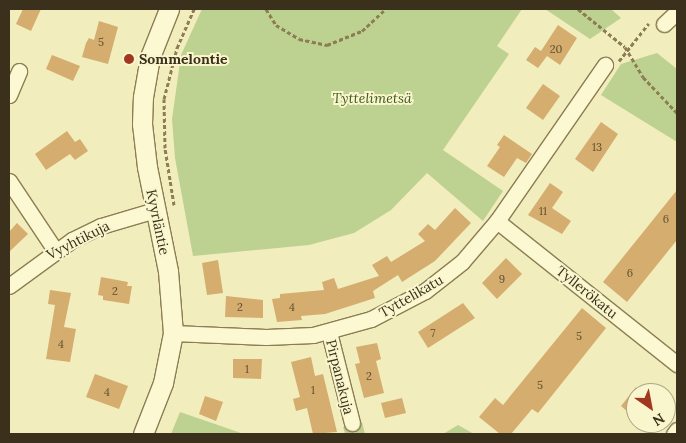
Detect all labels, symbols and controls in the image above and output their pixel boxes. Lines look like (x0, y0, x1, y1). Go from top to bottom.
house number: 5 (98, 35, 104, 49)
house number: 20 (550, 42, 562, 56)
place label: Sommelontie (139, 51, 228, 67)
marker: Sommelontie (123, 53, 135, 65)
park label: Tyttelimetsä (332, 90, 412, 106)
house number: 13 (592, 140, 602, 154)
street label: Kyyrläntie (143, 188, 173, 256)
house number: 11 (539, 204, 547, 218)
house number: 6 (663, 212, 669, 226)
street label: Vyyhtikuja (44, 217, 112, 263)
street label: Tyllerökatu (553, 262, 621, 322)
house number: 6 (627, 266, 633, 280)
street label: Tyttelikatu (376, 271, 446, 321)
house number: 9 (499, 272, 505, 286)
house number: 2 (112, 284, 118, 298)
house number: 2 (237, 300, 243, 314)
house number: 4 (289, 300, 295, 314)
house number: 7 (430, 326, 436, 340)
house number: 5 (576, 329, 582, 343)
house number: 4 (58, 337, 64, 351)
street label: Pirpanakuja (323, 338, 357, 416)
house number: 1 (245, 362, 249, 376)
house number: 2 (366, 369, 372, 383)
house number: 5 (537, 378, 543, 392)
house number: 1 (311, 383, 315, 397)
north arrow (626, 383, 676, 433)
house number: 4 (104, 385, 110, 399)
text: N (649, 409, 668, 430)

